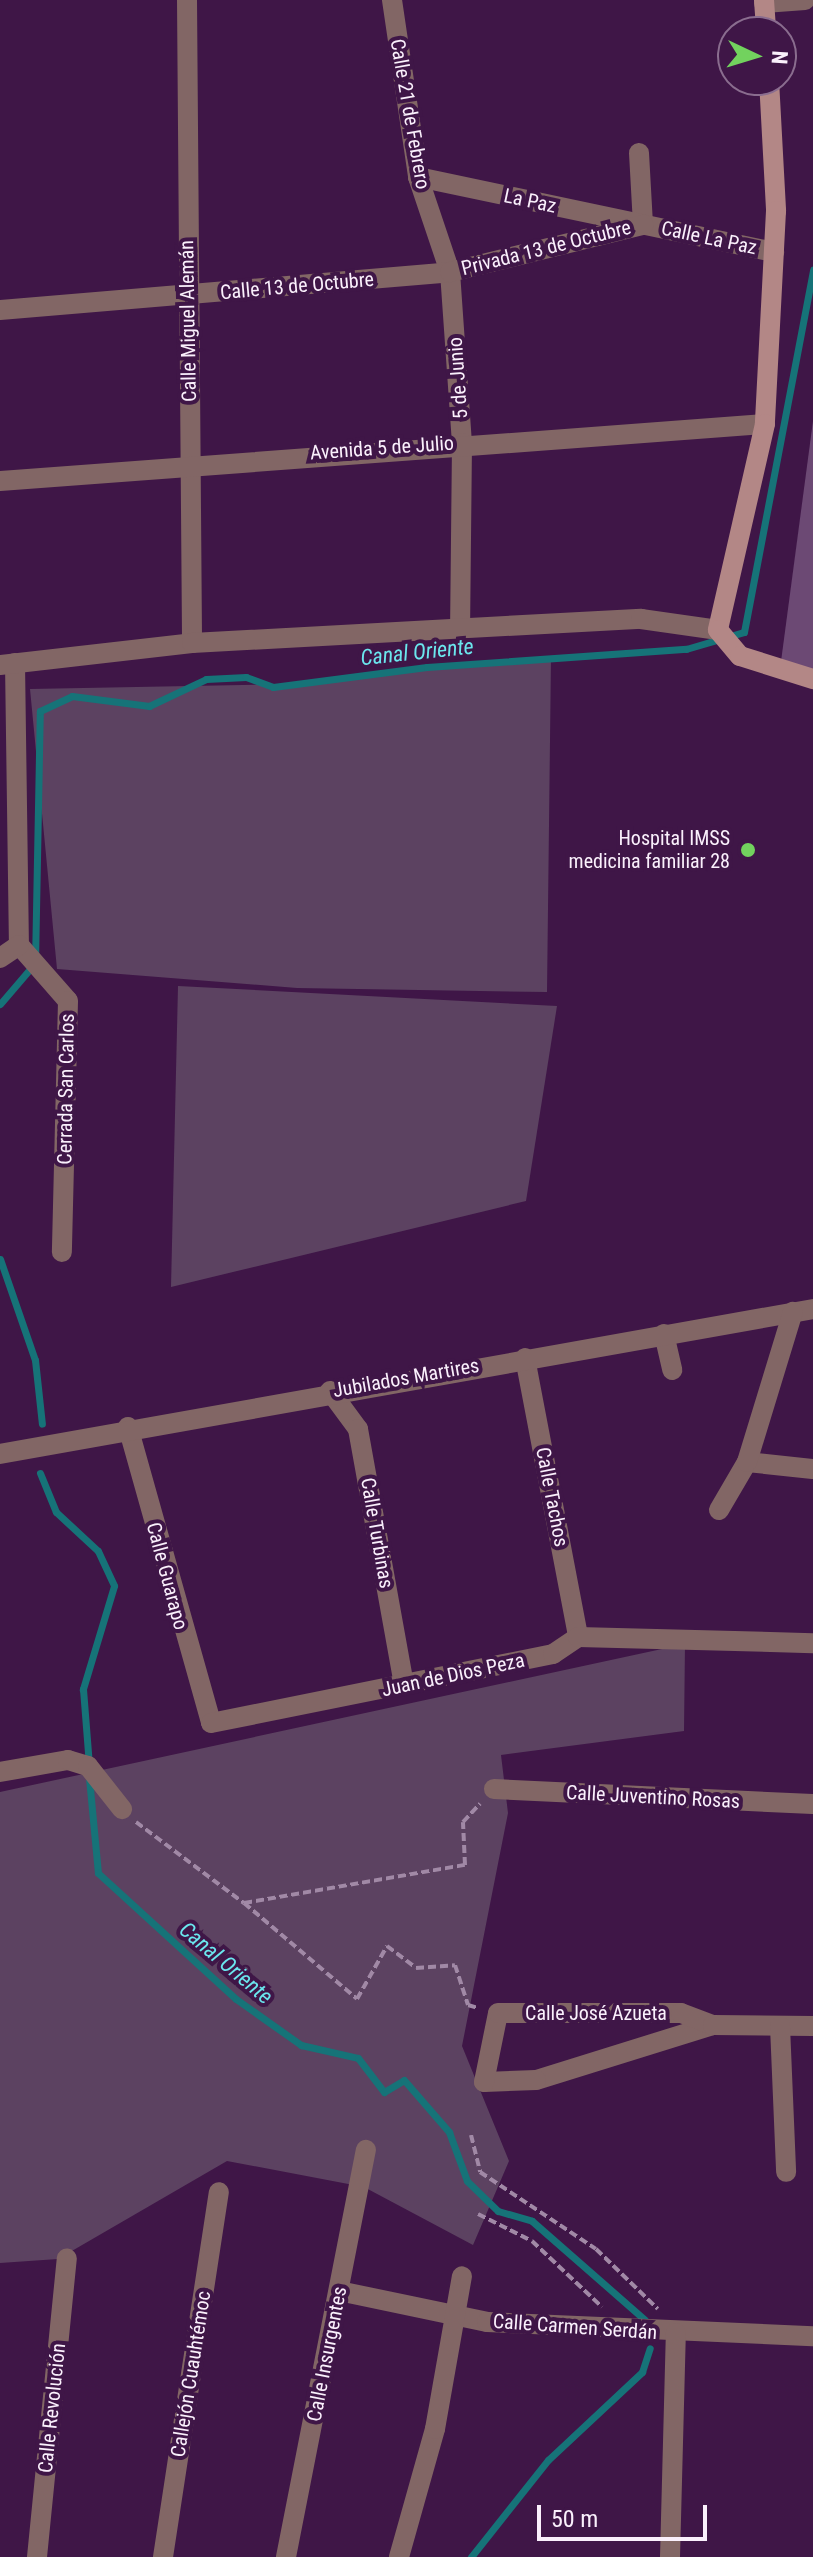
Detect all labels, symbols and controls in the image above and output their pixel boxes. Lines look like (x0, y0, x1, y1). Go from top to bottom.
north arrow (717, 16, 797, 96)
street label: Calle 21 de Febrero (385, 37, 435, 191)
text: N (767, 50, 792, 65)
street label: La Paz (502, 184, 558, 218)
street label: Privada 13 de Octubre (459, 215, 633, 281)
street label: Calle La Paz (659, 216, 759, 260)
street label: Calle Miguel Alemán (175, 240, 201, 402)
street label: Calle 13 de Octubre (219, 267, 375, 305)
street label: 5 de Junio (443, 336, 473, 420)
street label: Avenida 5 de Julio (309, 431, 455, 465)
water label: Canal Oriente (359, 633, 475, 671)
place label: Hospital IMSS medicina familiar 28 (569, 826, 730, 873)
marker: Hospital IMSS medicina familiar 28 (737, 839, 759, 861)
street label: Cerrada San Carlos (53, 1013, 79, 1165)
street label: Jubilados Martires (331, 1353, 481, 1403)
street label: Calle Tachos (531, 1445, 573, 1549)
street label: Calle Turbinas (355, 1476, 399, 1590)
street label: Calle Guarapo (141, 1520, 193, 1632)
street label: Juan de Dios Peza (379, 1648, 527, 1702)
street label: Calle Juventino Rosas (565, 1780, 741, 1814)
water label: Canal Oriente (174, 1916, 278, 2010)
street label: Calle José Azueta (525, 2001, 667, 2025)
street label: Calle Insurgentes (302, 2285, 352, 2423)
street label: Callejón Cuauhtémoc (166, 2289, 216, 2459)
street label: Calle Carmen Serdán (492, 2309, 658, 2345)
street label: Calle Revolución (33, 2342, 71, 2474)
scale bar (541, 2489, 711, 2539)
text: 50 m (551, 2505, 598, 2533)

